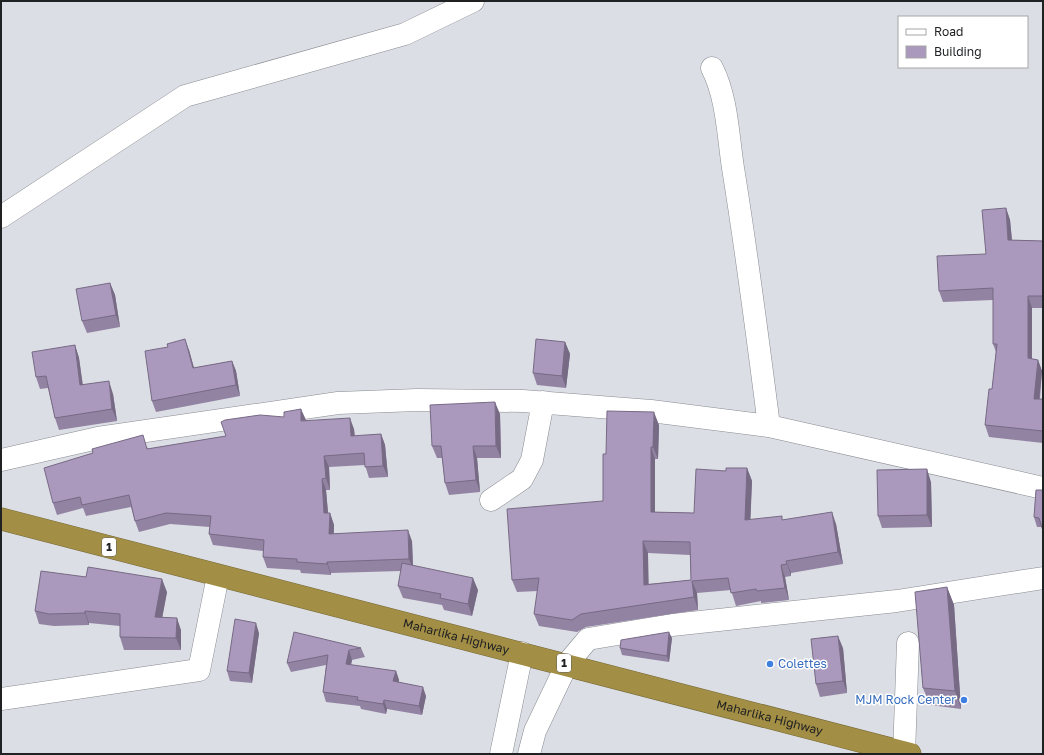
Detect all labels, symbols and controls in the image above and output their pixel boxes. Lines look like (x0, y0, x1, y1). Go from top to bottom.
legend (898, 16, 1028, 68)
text: Road (934, 24, 963, 39)
text: Building (934, 44, 982, 59)
road number: 1 (102, 538, 116, 556)
street label: Maharlika Highway (401, 615, 511, 657)
road number: 1 (557, 654, 571, 672)
place label: Colettes (778, 656, 827, 671)
marker: Colettes (765, 659, 775, 669)
place label: MJM Rock Center (855, 692, 956, 707)
marker: MJM Rock Center (959, 695, 969, 705)
street label: Maharlika Highway (715, 696, 825, 738)

